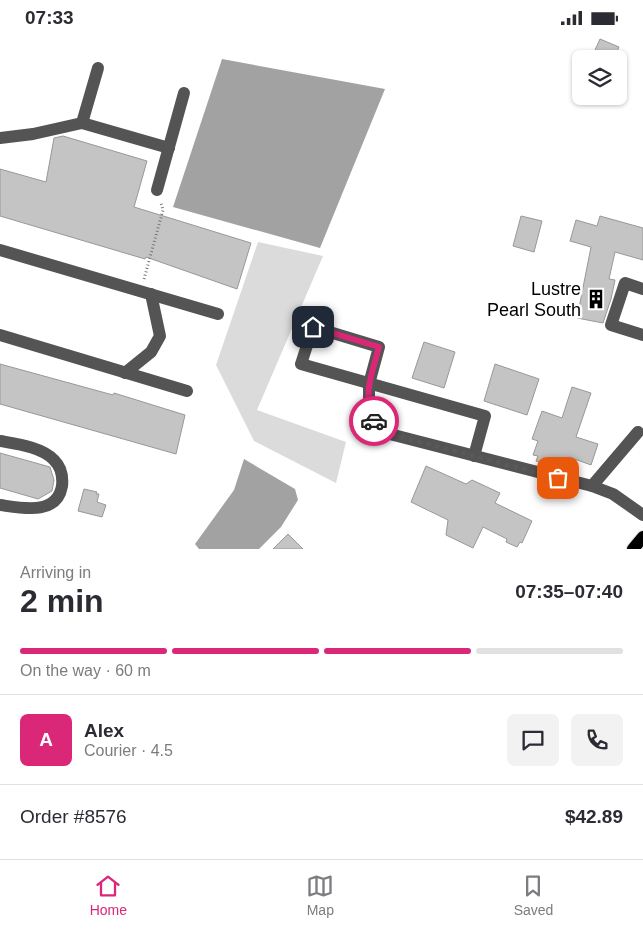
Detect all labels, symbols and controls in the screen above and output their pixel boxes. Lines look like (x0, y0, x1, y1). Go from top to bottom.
text: 07:33 (25, 7, 74, 28)
map controls (572, 50, 627, 105)
button: layers (572, 50, 627, 105)
place label: Lustre Pearl South (487, 279, 581, 320)
building icon: Lustre Pearl South (585, 288, 607, 310)
pin (292, 306, 334, 348)
icon: home (299, 313, 327, 341)
courier (349, 396, 399, 446)
icon: car (360, 407, 388, 435)
pin (537, 457, 579, 499)
icon: bag (544, 464, 572, 492)
text: Arriving in (20, 564, 91, 581)
text: 07:35–07:40 (515, 581, 623, 602)
text: 2 min (20, 583, 104, 619)
text: On the way · 60 m (20, 662, 151, 679)
button: chat (507, 714, 559, 766)
button: phone (571, 714, 623, 766)
text: Alex (84, 720, 124, 741)
text: A (39, 729, 53, 750)
text: Courier · 4.5 (84, 742, 173, 759)
text: Order #8576 (20, 806, 127, 827)
text: $42.89 (565, 806, 623, 827)
tab: Home (90, 872, 127, 918)
tab: Map (306, 872, 334, 918)
tab: Saved (514, 872, 553, 918)

